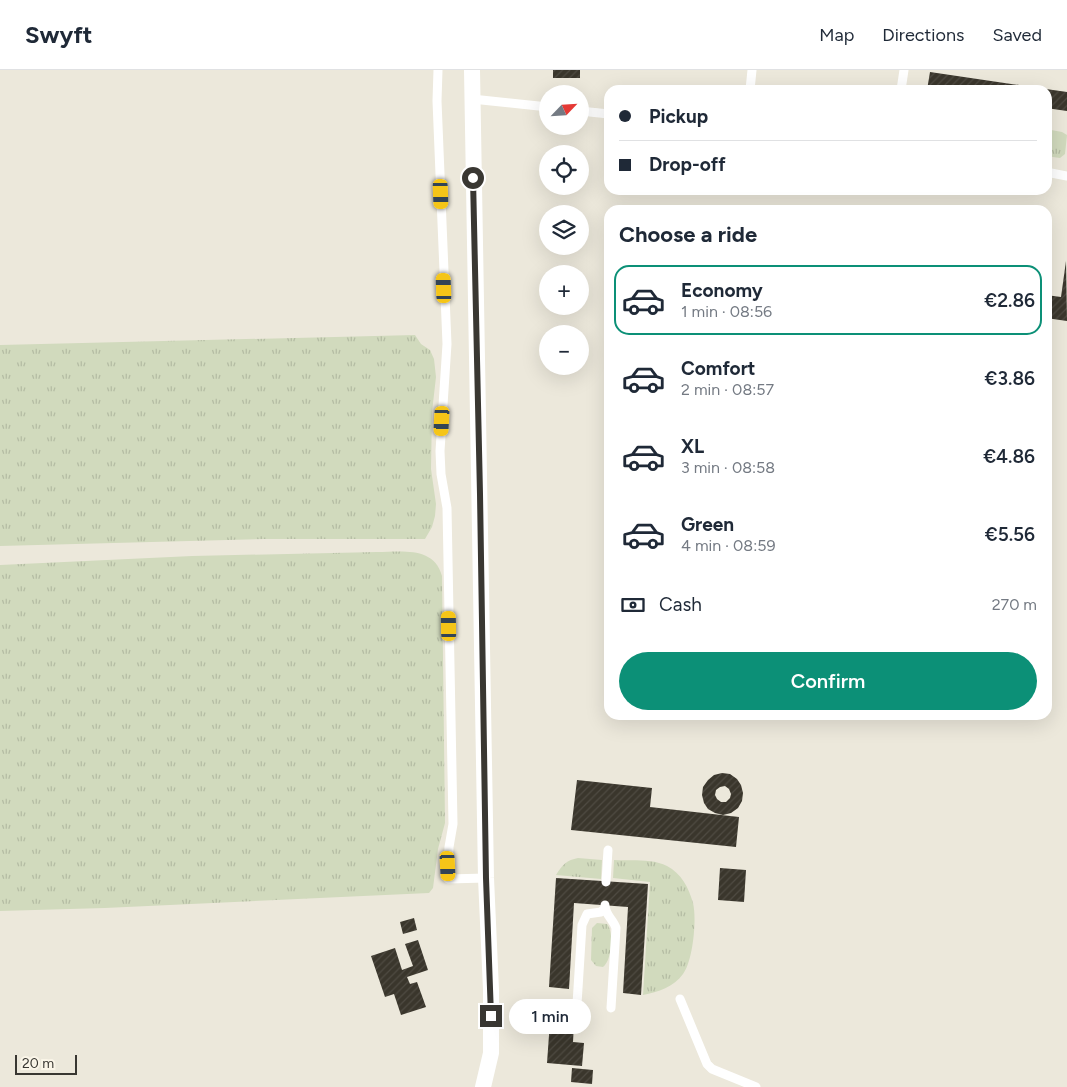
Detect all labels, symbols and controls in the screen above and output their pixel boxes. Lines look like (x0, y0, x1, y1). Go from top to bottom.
text: Swyft (25, 20, 93, 49)
text: Map (819, 24, 854, 46)
text: Directions (882, 24, 964, 46)
text: Saved (992, 24, 1042, 46)
north arrow (539, 85, 589, 135)
map controls (539, 85, 589, 375)
text: Pickup (649, 105, 708, 128)
button: locate (539, 145, 589, 195)
text: Drop-off (649, 153, 726, 176)
route start (462, 167, 484, 189)
car (432, 179, 449, 209)
button: layers (539, 205, 589, 255)
text: Choose a ride (619, 221, 757, 248)
button: + (539, 265, 589, 315)
car (435, 273, 452, 303)
icon: car (621, 278, 666, 323)
text: Economy (681, 279, 763, 302)
text: €2.86 (984, 289, 1035, 312)
text: 1 min · 08:56 (681, 302, 772, 321)
button: − (539, 325, 589, 375)
icon: car (621, 356, 666, 401)
text: Comfort (681, 357, 756, 380)
text: €3.86 (985, 367, 1035, 390)
text: 2 min · 08:57 (681, 380, 774, 399)
car (433, 406, 450, 436)
icon: car (621, 434, 666, 479)
text: XL (681, 435, 704, 458)
text: €4.86 (983, 445, 1035, 468)
text: 3 min · 08:58 (681, 458, 775, 477)
icon: car (621, 512, 666, 557)
text: Green (681, 513, 734, 536)
text: €5.56 (985, 523, 1035, 546)
text: 4 min · 08:59 (681, 536, 776, 555)
icon: cash (619, 591, 647, 619)
text: Cash (659, 593, 702, 616)
text: 270 m (992, 595, 1037, 614)
car (441, 611, 456, 641)
button: Confirm (619, 652, 1037, 710)
car (439, 851, 456, 881)
callout: 1 min (508, 998, 591, 1034)
route end (480, 1005, 502, 1027)
text: 1 min (531, 1007, 569, 1026)
scale bar (15, 1052, 78, 1075)
text: 20 m (22, 1055, 54, 1072)

